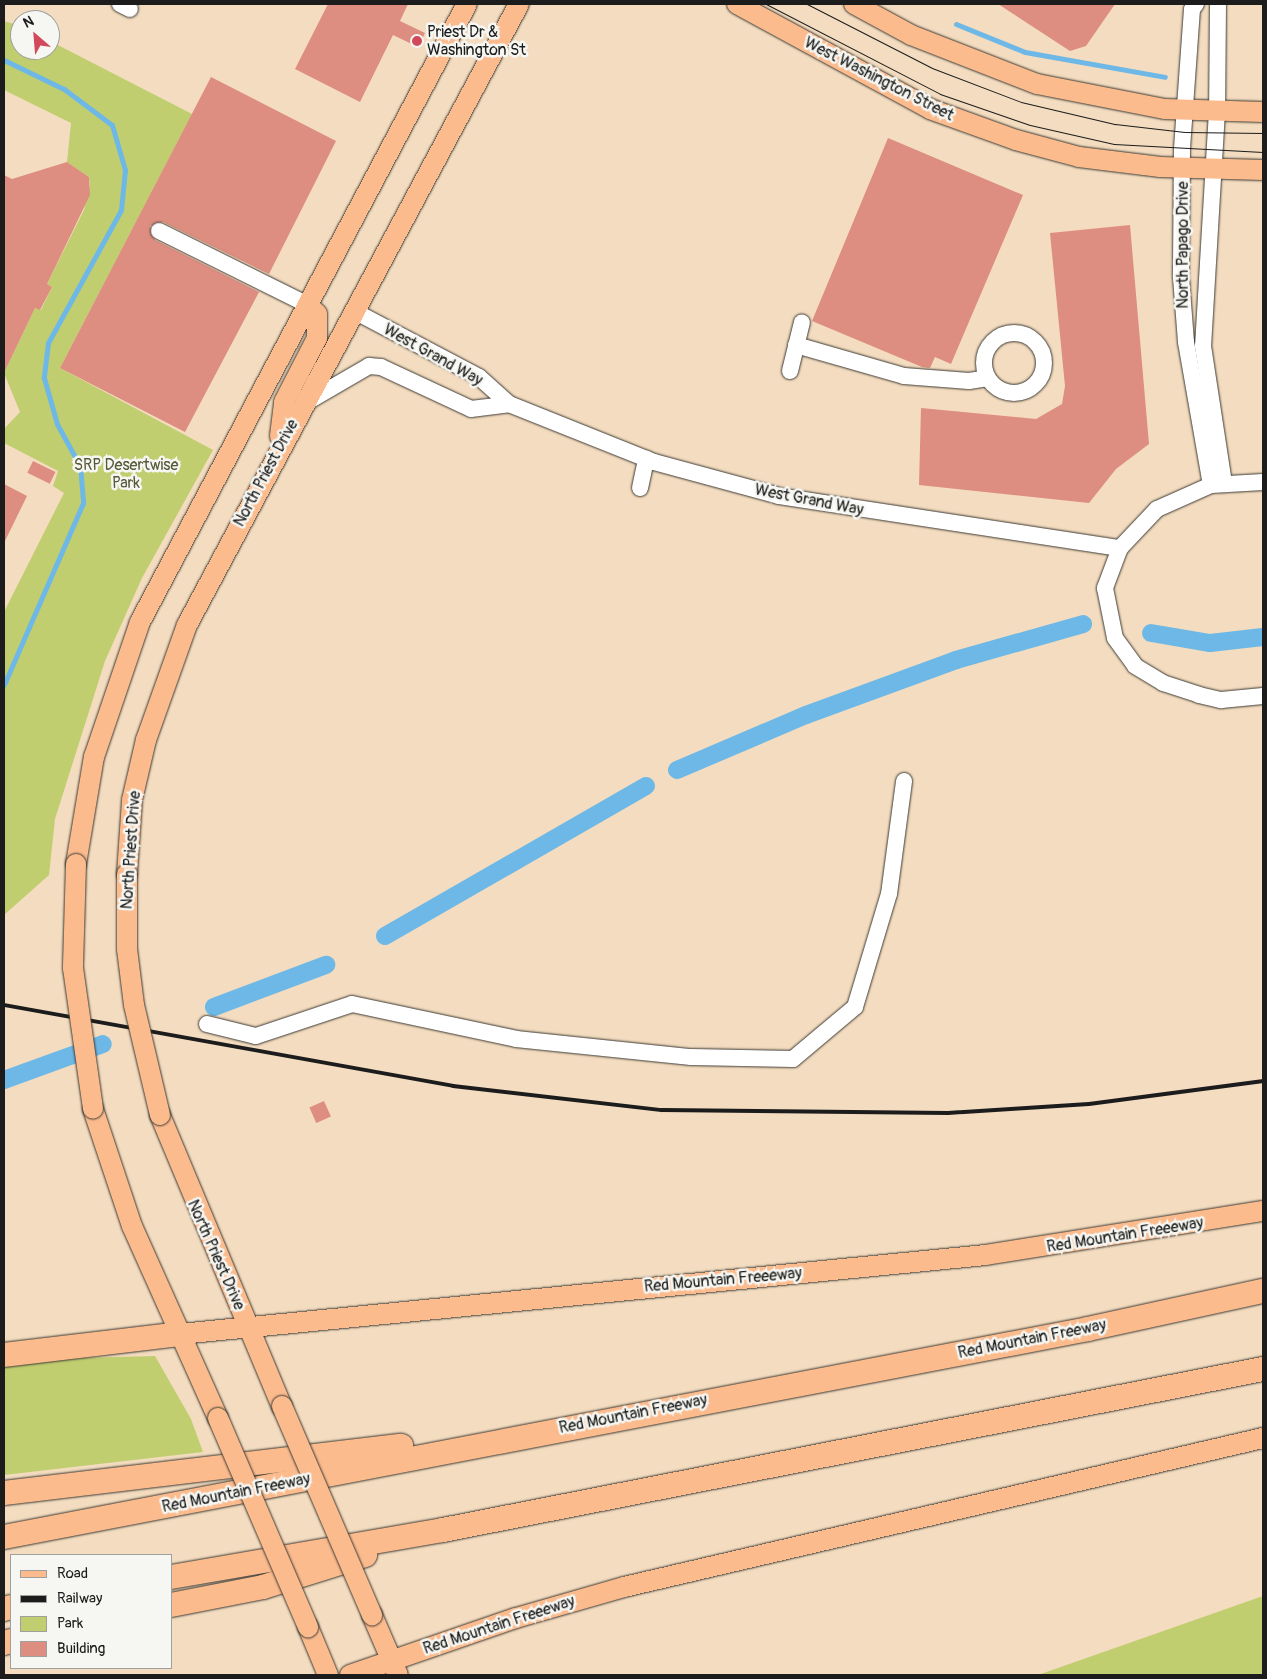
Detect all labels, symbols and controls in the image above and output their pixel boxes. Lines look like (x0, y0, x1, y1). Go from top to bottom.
north arrow (10, 10, 60, 60)
text: N (20, 12, 36, 32)
place label: Priest Dr & Washington St (427, 22, 526, 60)
street label: West Washington Street (801, 33, 957, 125)
marker: Priest Dr & Washington St (411, 35, 423, 47)
street label: North Papago Drive (1173, 181, 1193, 309)
street label: West Grand Way (380, 320, 486, 390)
street label: North Priest Drive (230, 416, 302, 530)
park label: SRP Desertwise Park (74, 455, 178, 493)
street label: West Grand Way (753, 480, 865, 520)
street label: North Priest Drive (117, 790, 145, 910)
street label: North Priest Drive (183, 1197, 249, 1313)
street label: Red Mountain Freeeway (1045, 1213, 1205, 1257)
street label: Red Mountain Freeeway (643, 1264, 803, 1296)
street label: Red Mountain Freeway (956, 1315, 1108, 1363)
street label: Red Mountain Freeway (557, 1390, 709, 1438)
street label: Red Mountain Freeway (160, 1469, 312, 1517)
legend (10, 1554, 172, 1669)
text: Road (57, 1564, 88, 1583)
text: Railway (57, 1589, 102, 1608)
street label: Red Mountain Freeeway (421, 1591, 577, 1659)
text: Park (57, 1614, 83, 1633)
text: Building (57, 1639, 105, 1658)

